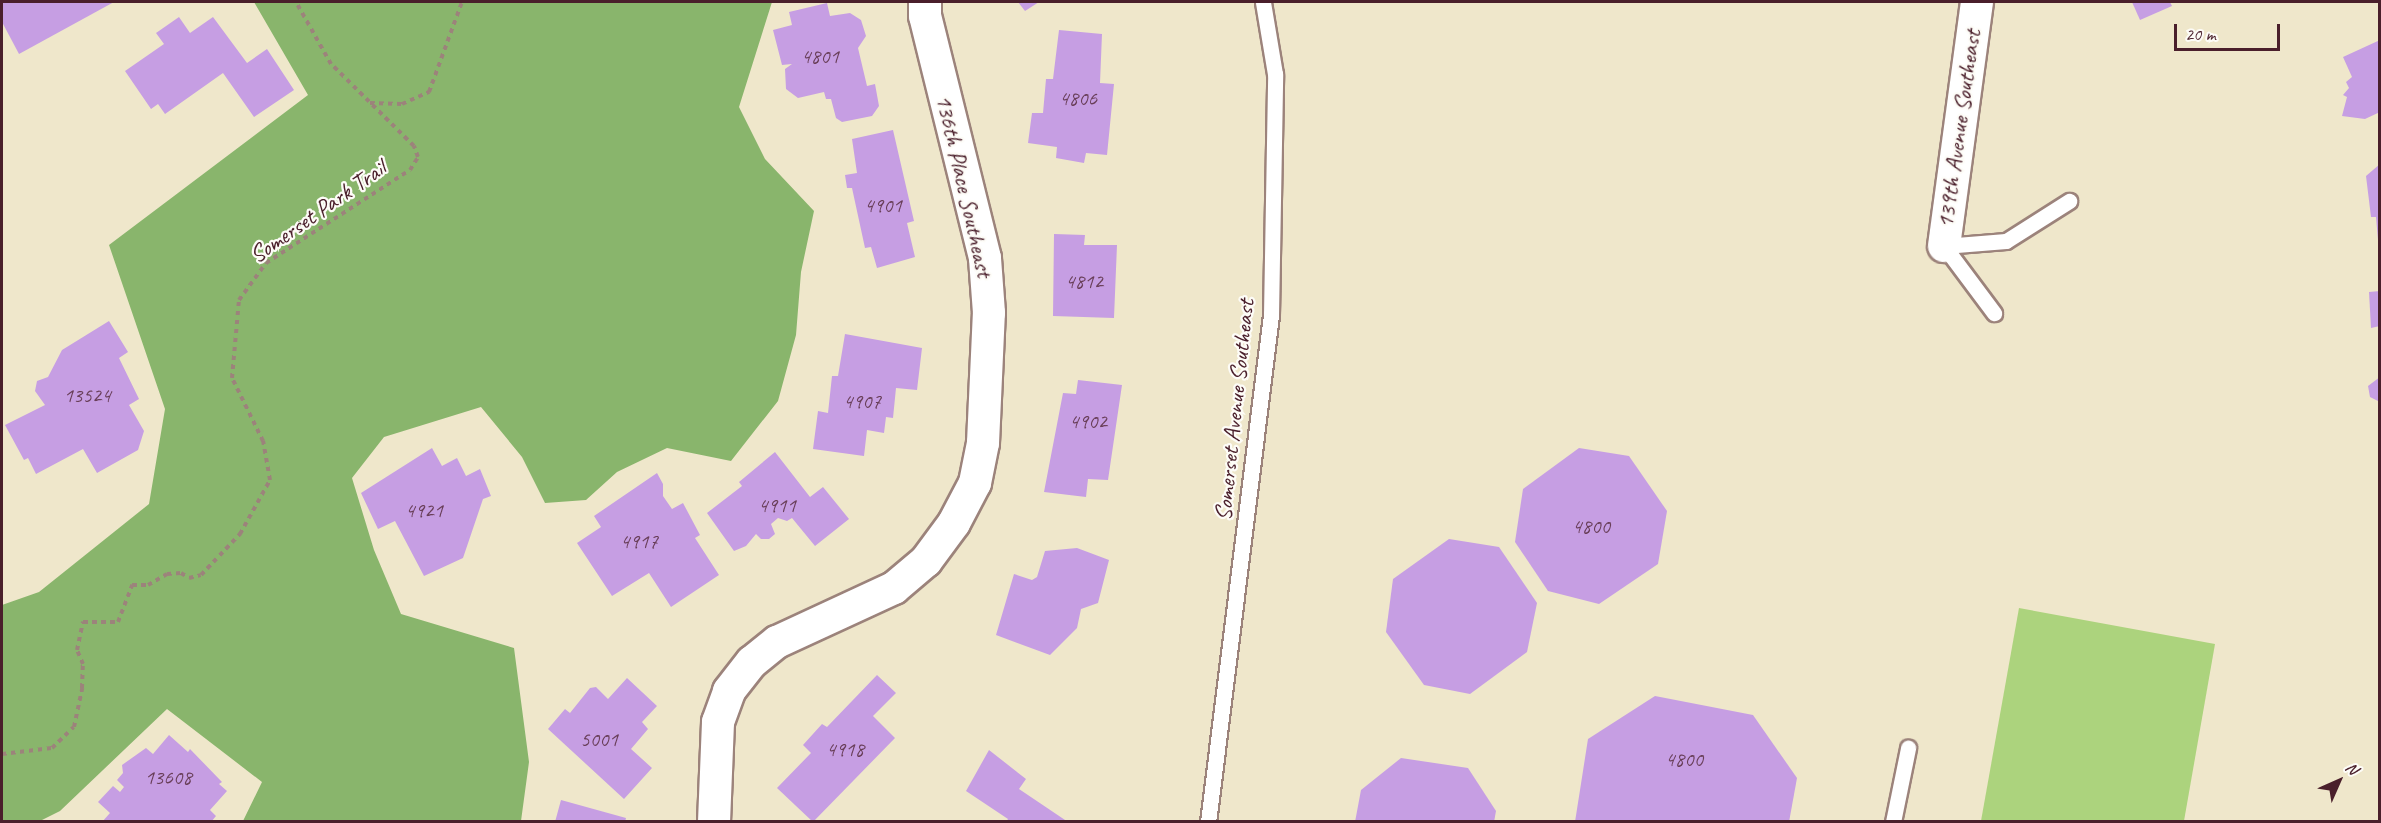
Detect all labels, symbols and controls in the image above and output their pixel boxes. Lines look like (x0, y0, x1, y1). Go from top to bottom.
scale bar (2177, 12, 2284, 50)
text: 20 m (2185, 23, 2216, 45)
street label: 139th Avenue Southeast (1931, 28, 1987, 230)
house number: 4801 (801, 43, 839, 69)
house number: 4806 (1059, 85, 1097, 111)
street label: 136th Place Southeast (929, 92, 999, 280)
street label: Somerset Park Trail (244, 154, 392, 270)
house number: 4901 (864, 192, 902, 218)
house number: 4812 (1065, 268, 1103, 294)
street label: Somerset Avenue Southeast (1209, 298, 1261, 522)
house number: 13524 (63, 382, 111, 408)
house number: 4907 (843, 388, 881, 414)
house number: 4902 (1069, 408, 1107, 434)
house number: 4911 (758, 492, 796, 518)
house number: 4921 (405, 497, 443, 523)
house number: 4800 (1572, 513, 1610, 539)
house number: 4917 (620, 528, 658, 554)
house number: 5001 (580, 726, 618, 752)
house number: 4918 (826, 736, 864, 762)
house number: 4800 (1665, 746, 1703, 772)
north arrow (2309, 751, 2369, 811)
text: N (2341, 758, 2362, 779)
house number: 13608 (144, 764, 192, 790)

